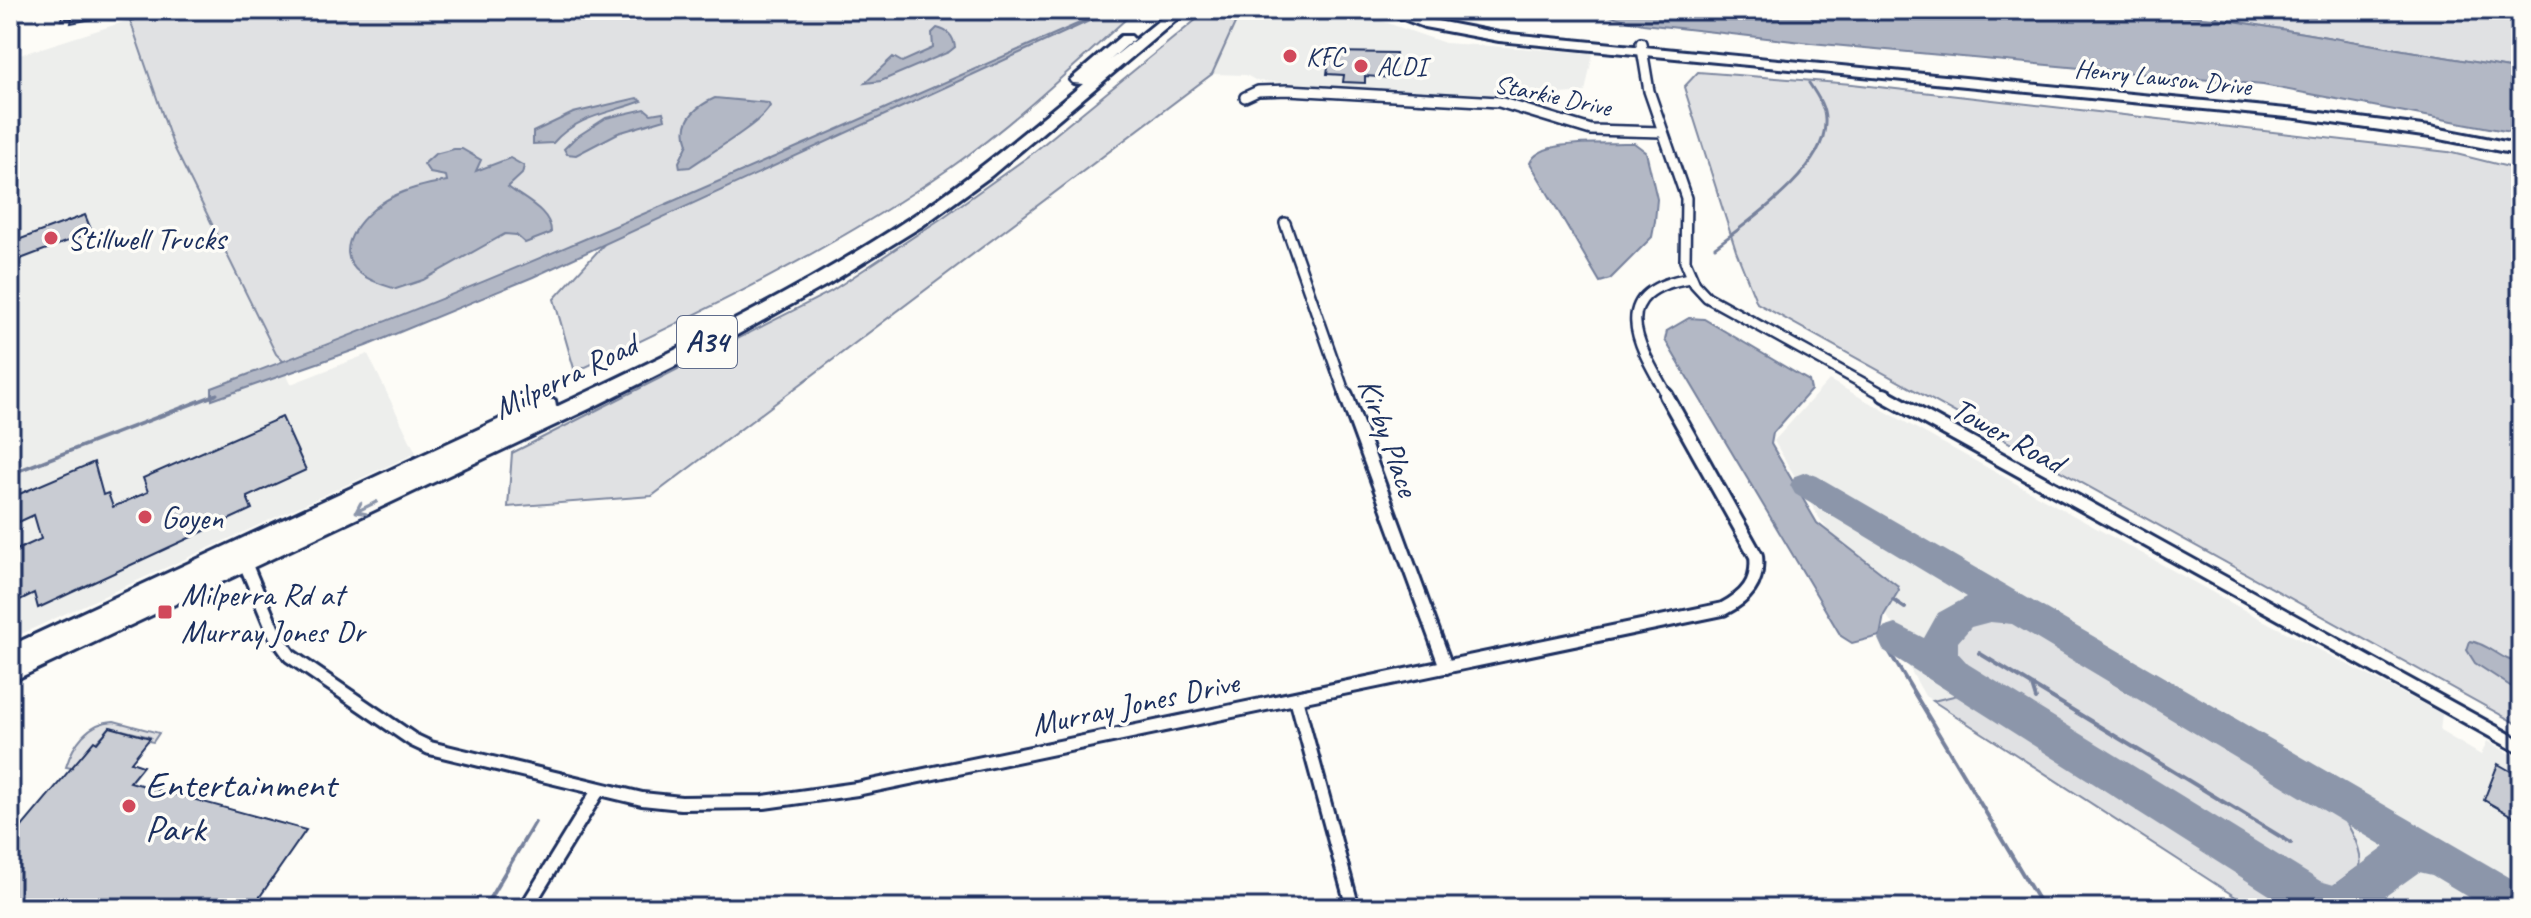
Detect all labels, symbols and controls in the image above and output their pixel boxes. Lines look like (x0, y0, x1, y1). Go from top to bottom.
place label: KFC (1306, 40, 1347, 73)
marker: KFC (1281, 47, 1299, 65)
place label: ALDI (1377, 50, 1432, 83)
street label: Henry Lawson Drive (2073, 52, 2254, 103)
marker: ALDI (1352, 57, 1370, 75)
street label: Starkie Drive (1492, 67, 1616, 124)
place label: Stillwell Trucks (67, 218, 229, 259)
marker: Stillwell Trucks (42, 229, 60, 247)
road number: A34 (677, 316, 737, 368)
street label: Milperra Road (487, 322, 649, 429)
street label: Kirby Place (1348, 373, 1430, 504)
street label: Tower Road (1944, 388, 2075, 485)
place label: Goyen (161, 497, 224, 538)
one-way arrow (355, 500, 379, 515)
marker: Goyen (136, 508, 154, 526)
place label: Milperra Rd at Murray Jones Dr (181, 574, 367, 652)
marker: Milperra Rd at Murray Jones Dr (156, 603, 174, 621)
street label: Murray Jones Drive (1028, 661, 1245, 745)
place label: Entertainment Park (145, 761, 340, 852)
marker: Entertainment Park (120, 797, 138, 815)

